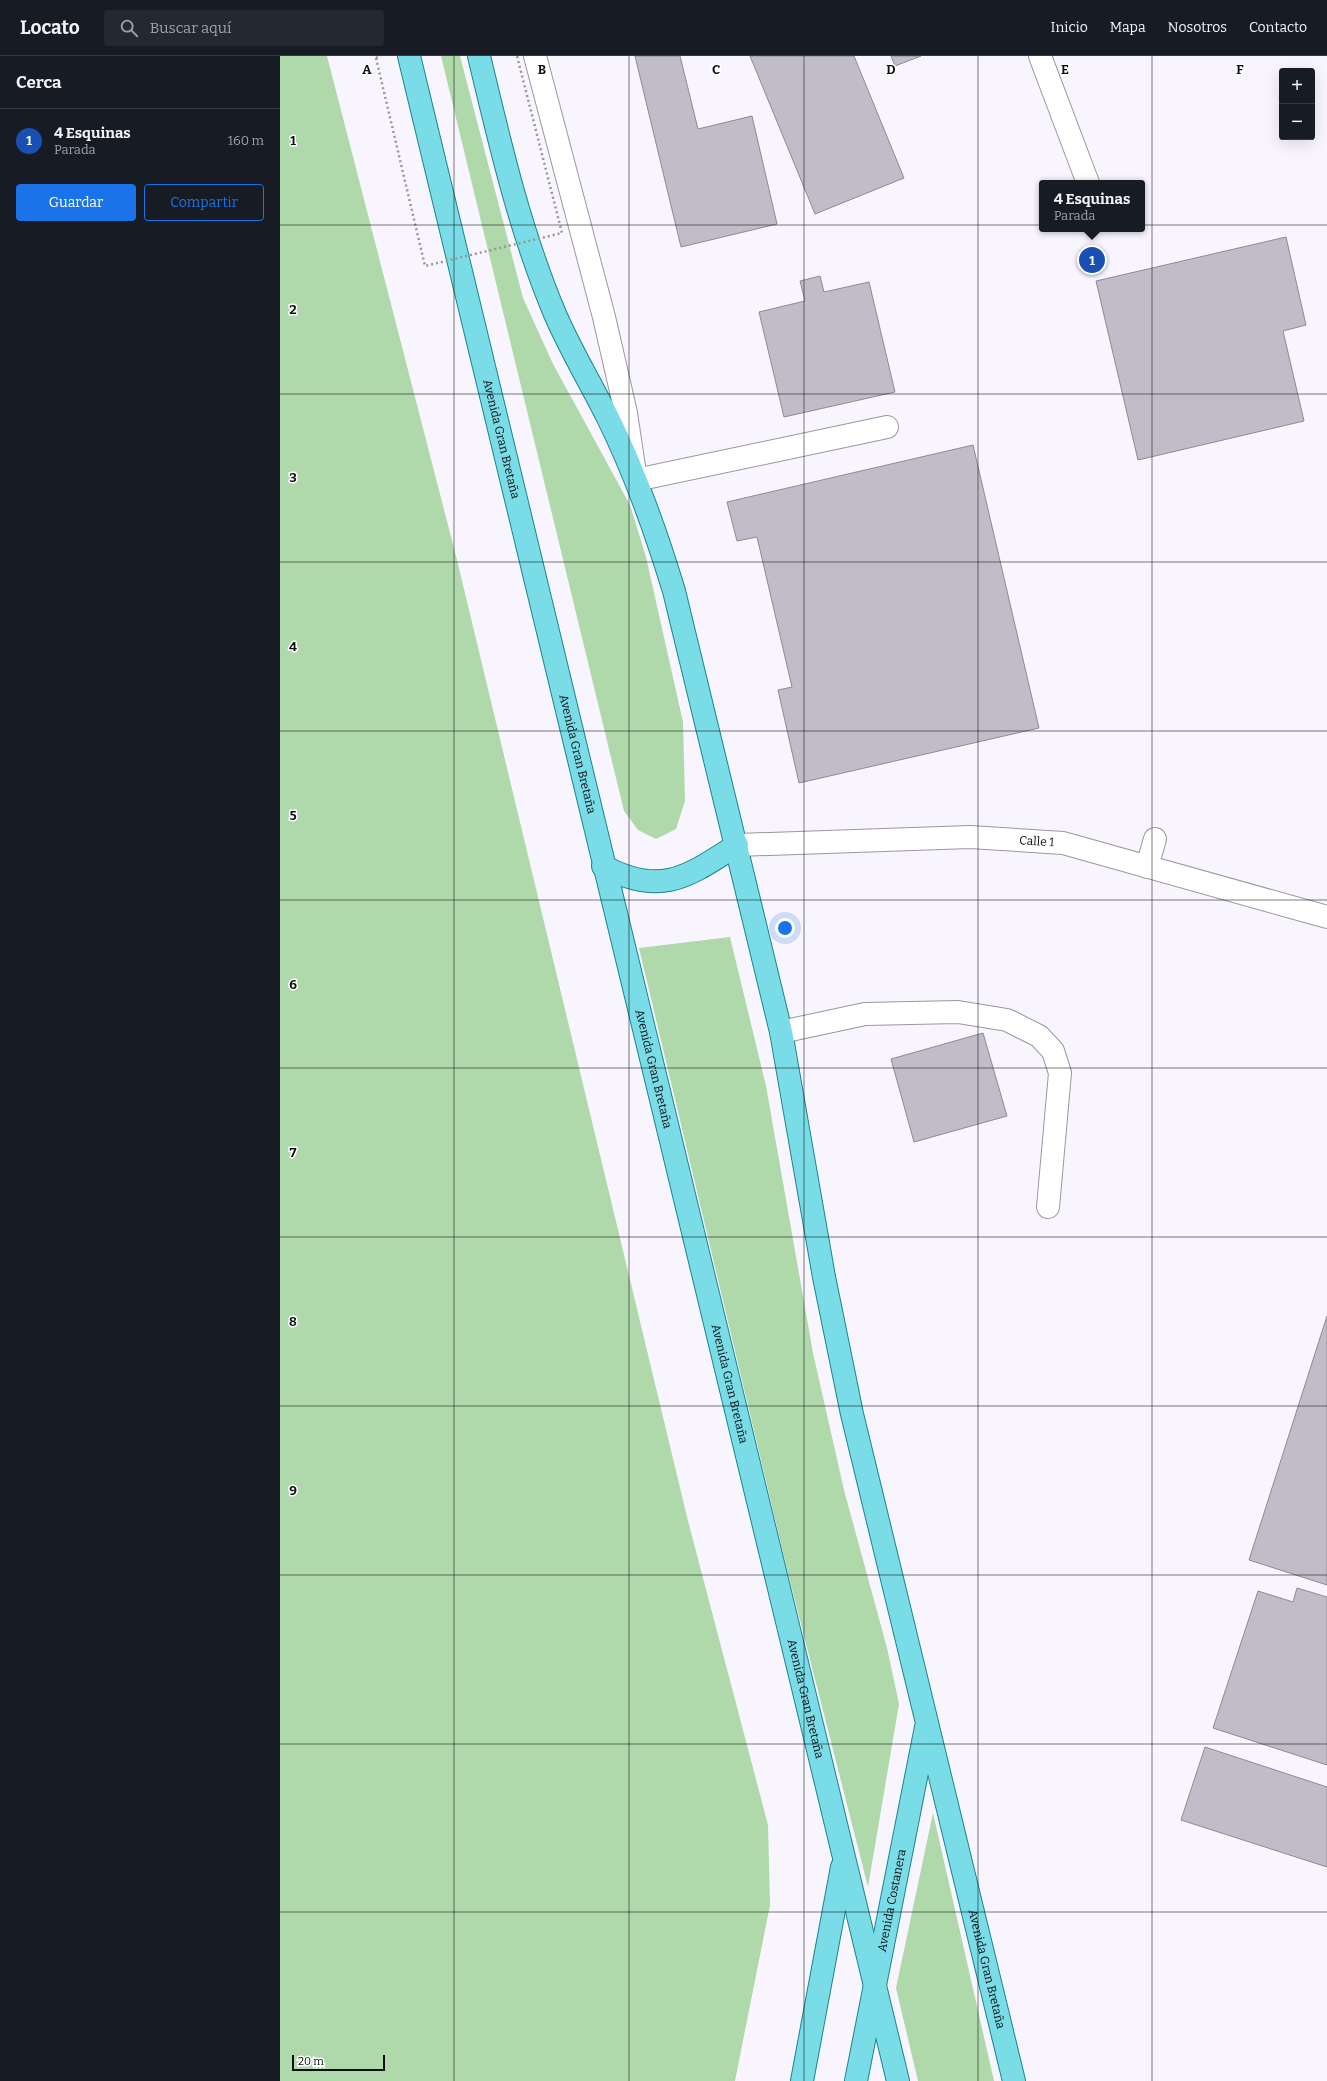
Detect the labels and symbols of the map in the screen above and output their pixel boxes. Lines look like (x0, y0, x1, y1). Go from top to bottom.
text: A (362, 62, 372, 77)
text: B (538, 62, 546, 77)
text: C (712, 62, 720, 77)
text: D (886, 62, 896, 77)
text: E (1061, 62, 1069, 77)
text: F (1236, 62, 1244, 77)
text: 1 (290, 133, 296, 148)
pin: 1 (1079, 245, 1105, 275)
text: 2 (289, 302, 297, 317)
street label: Avenida Gran Bretaña (480, 378, 523, 500)
text: 3 (289, 470, 297, 485)
text: 4 (289, 639, 297, 654)
street label: Avenida Gran Bretaña (556, 693, 599, 815)
text: 5 (289, 808, 297, 823)
street label: Calle 1 (1019, 833, 1055, 849)
your location (775, 918, 795, 938)
text: 6 (289, 977, 297, 992)
street label: Avenida Gran Bretaña (632, 1008, 675, 1130)
text: 7 (290, 1145, 297, 1160)
text: 8 (289, 1314, 297, 1329)
street label: Avenida Gran Bretaña (708, 1323, 751, 1445)
text: 9 (289, 1483, 297, 1498)
street label: Avenida Gran Bretaña (785, 1638, 827, 1760)
street label: Avenida Costanera (875, 1848, 909, 1953)
street label: Avenida Gran Bretaña (966, 1908, 1008, 2031)
scale bar (292, 2053, 385, 2072)

